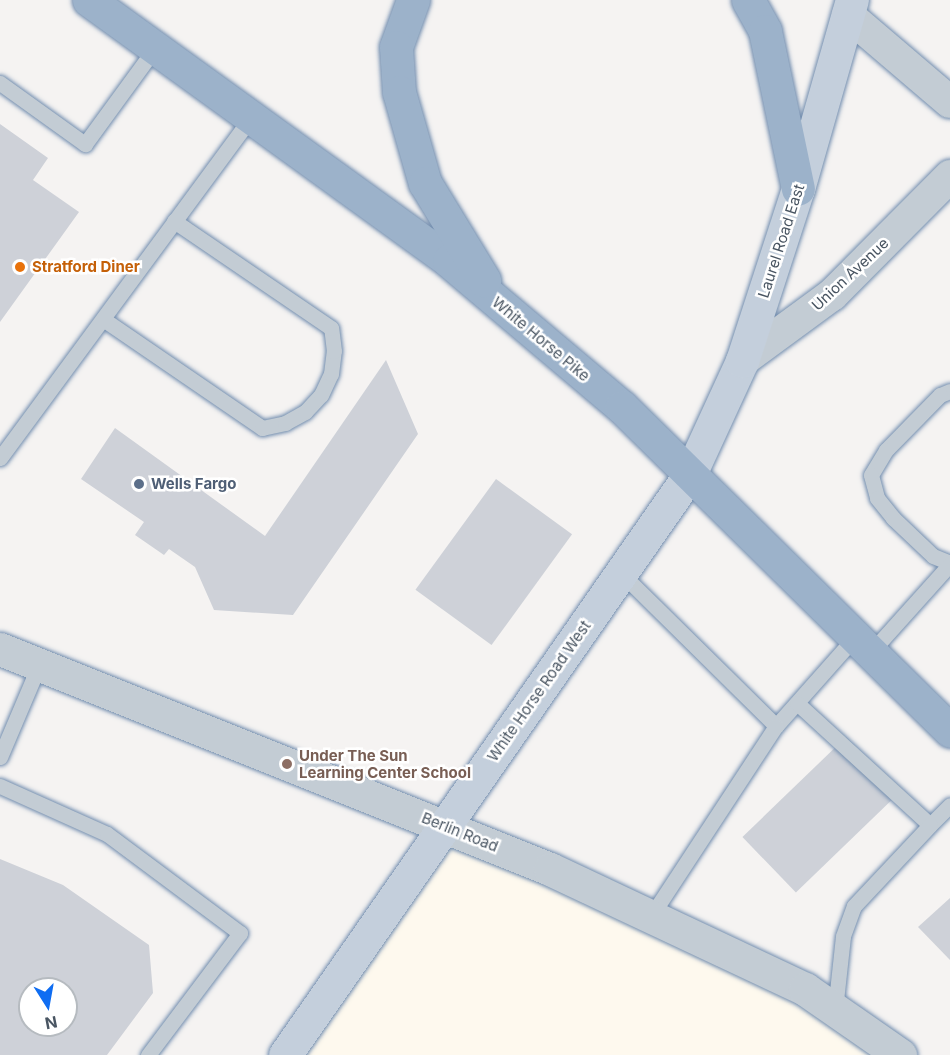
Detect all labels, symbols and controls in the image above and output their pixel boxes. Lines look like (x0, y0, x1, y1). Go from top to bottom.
street label: Laurel Road East (754, 182, 808, 300)
street label: Union Avenue (808, 234, 892, 314)
place label: Stratford Diner (32, 258, 140, 276)
marker: Stratford Diner (13, 260, 27, 274)
street label: White Horse Pike (489, 293, 593, 385)
place label: Wells Fargo (151, 475, 237, 493)
marker: Wells Fargo (132, 477, 146, 491)
street label: White Horse Road West (484, 617, 594, 765)
place label: Under The Sun Learning Center School (299, 746, 471, 781)
marker: Under The Sun Learning Center School (280, 757, 294, 771)
street label: Berlin Road (419, 808, 501, 856)
north arrow (18, 977, 78, 1037)
text: N (43, 1012, 59, 1034)

